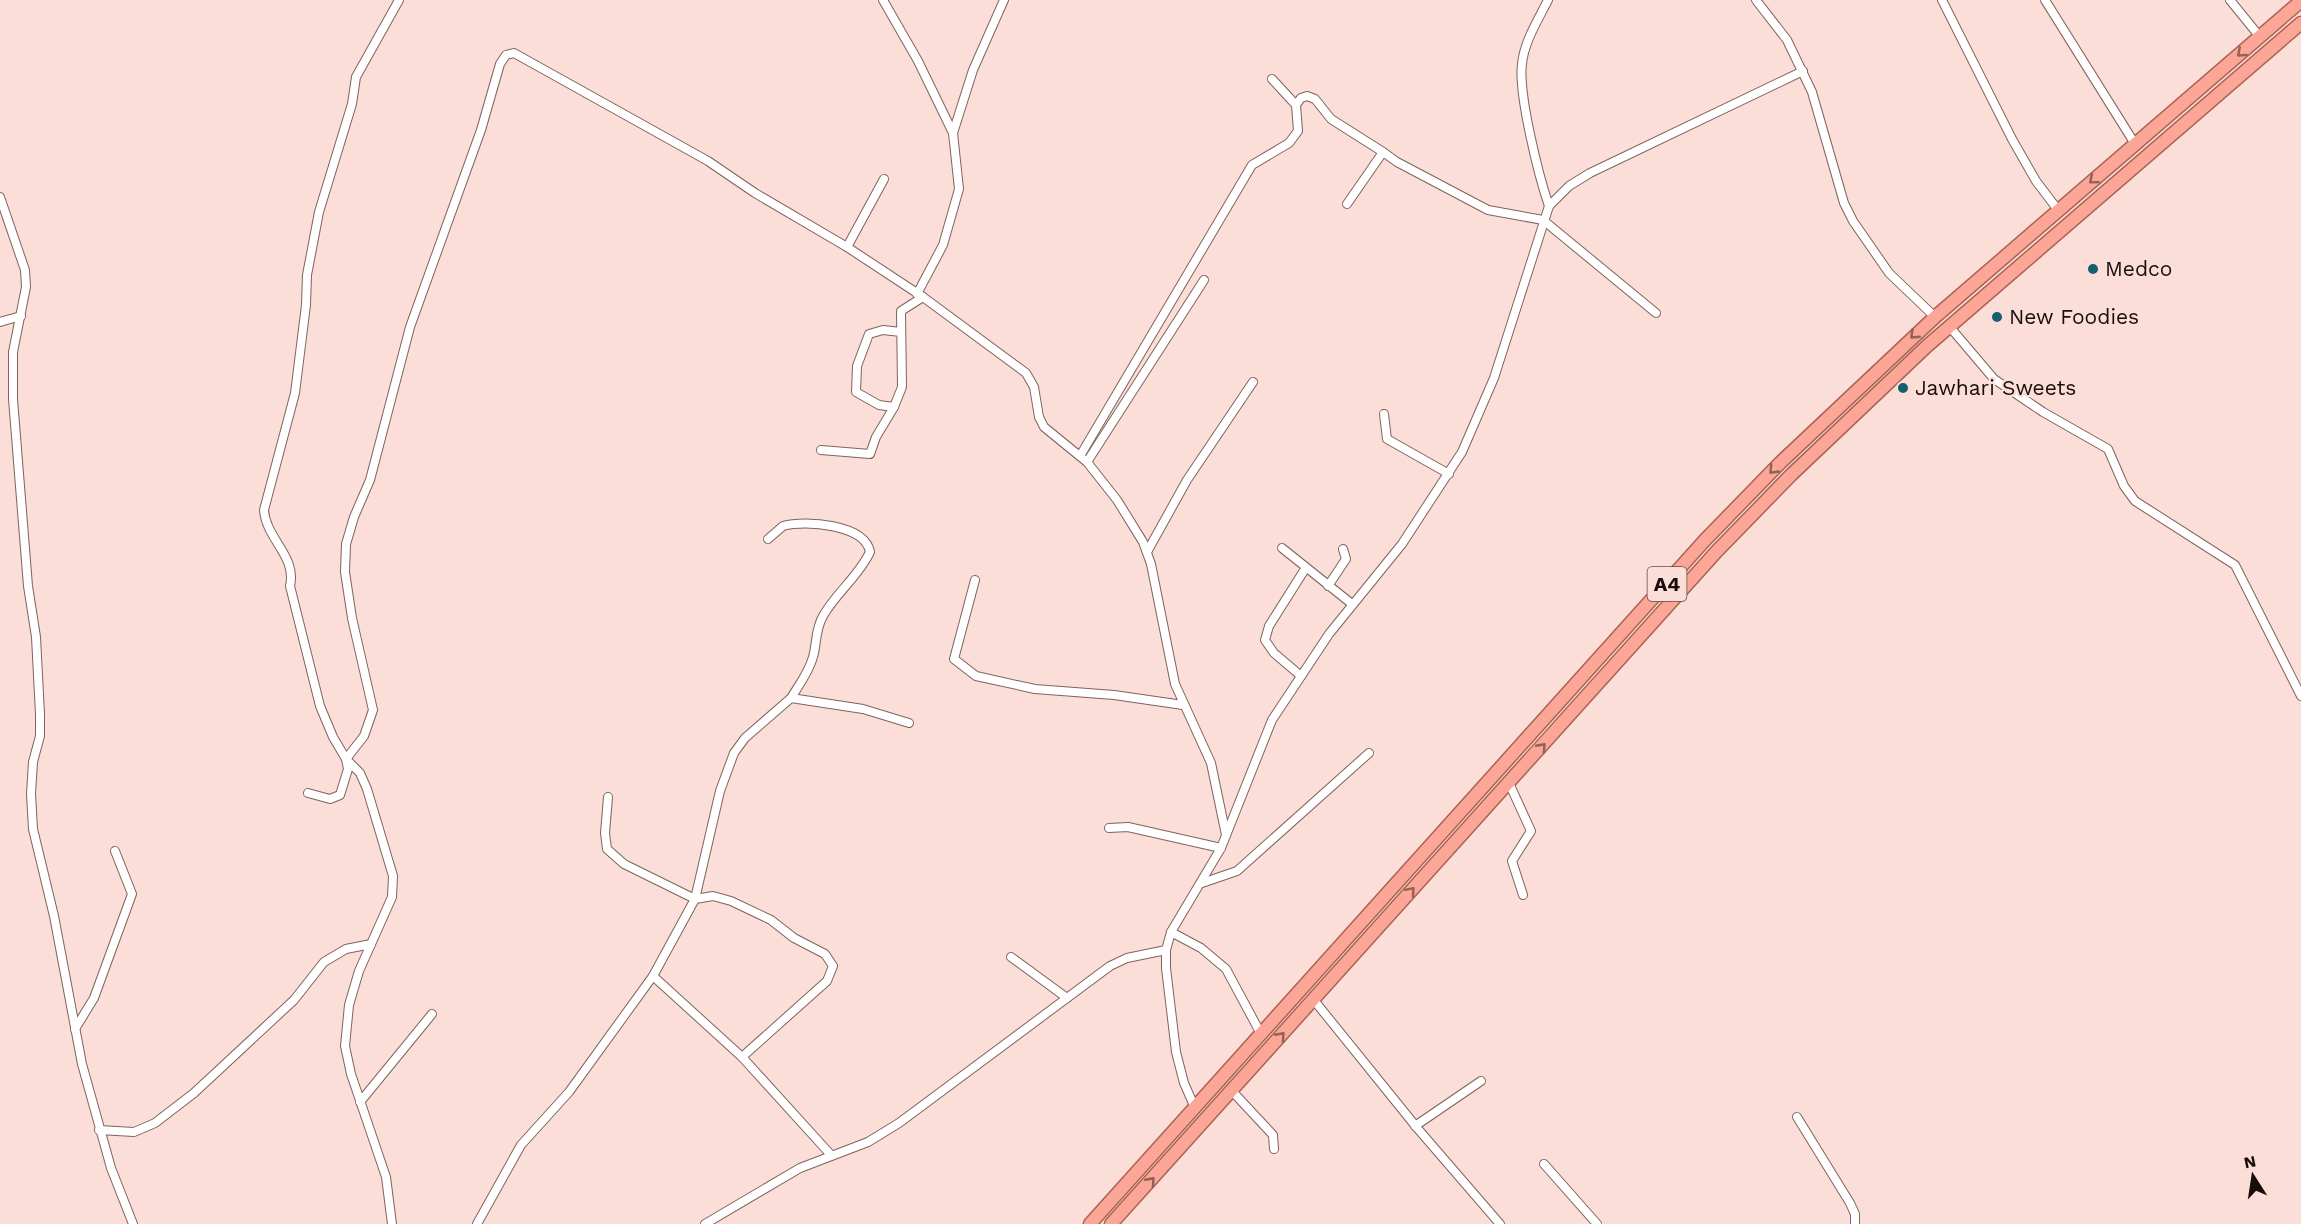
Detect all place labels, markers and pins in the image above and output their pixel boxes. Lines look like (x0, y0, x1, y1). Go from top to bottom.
place label: Medco (2105, 256, 2172, 281)
marker: Medco (2086, 262, 2100, 276)
place label: New Foodies (2009, 304, 2139, 329)
marker: New Foodies (1990, 310, 2004, 324)
place label: Jawhari Sweets (1915, 375, 2076, 400)
marker: Jawhari Sweets (1896, 381, 1910, 395)

